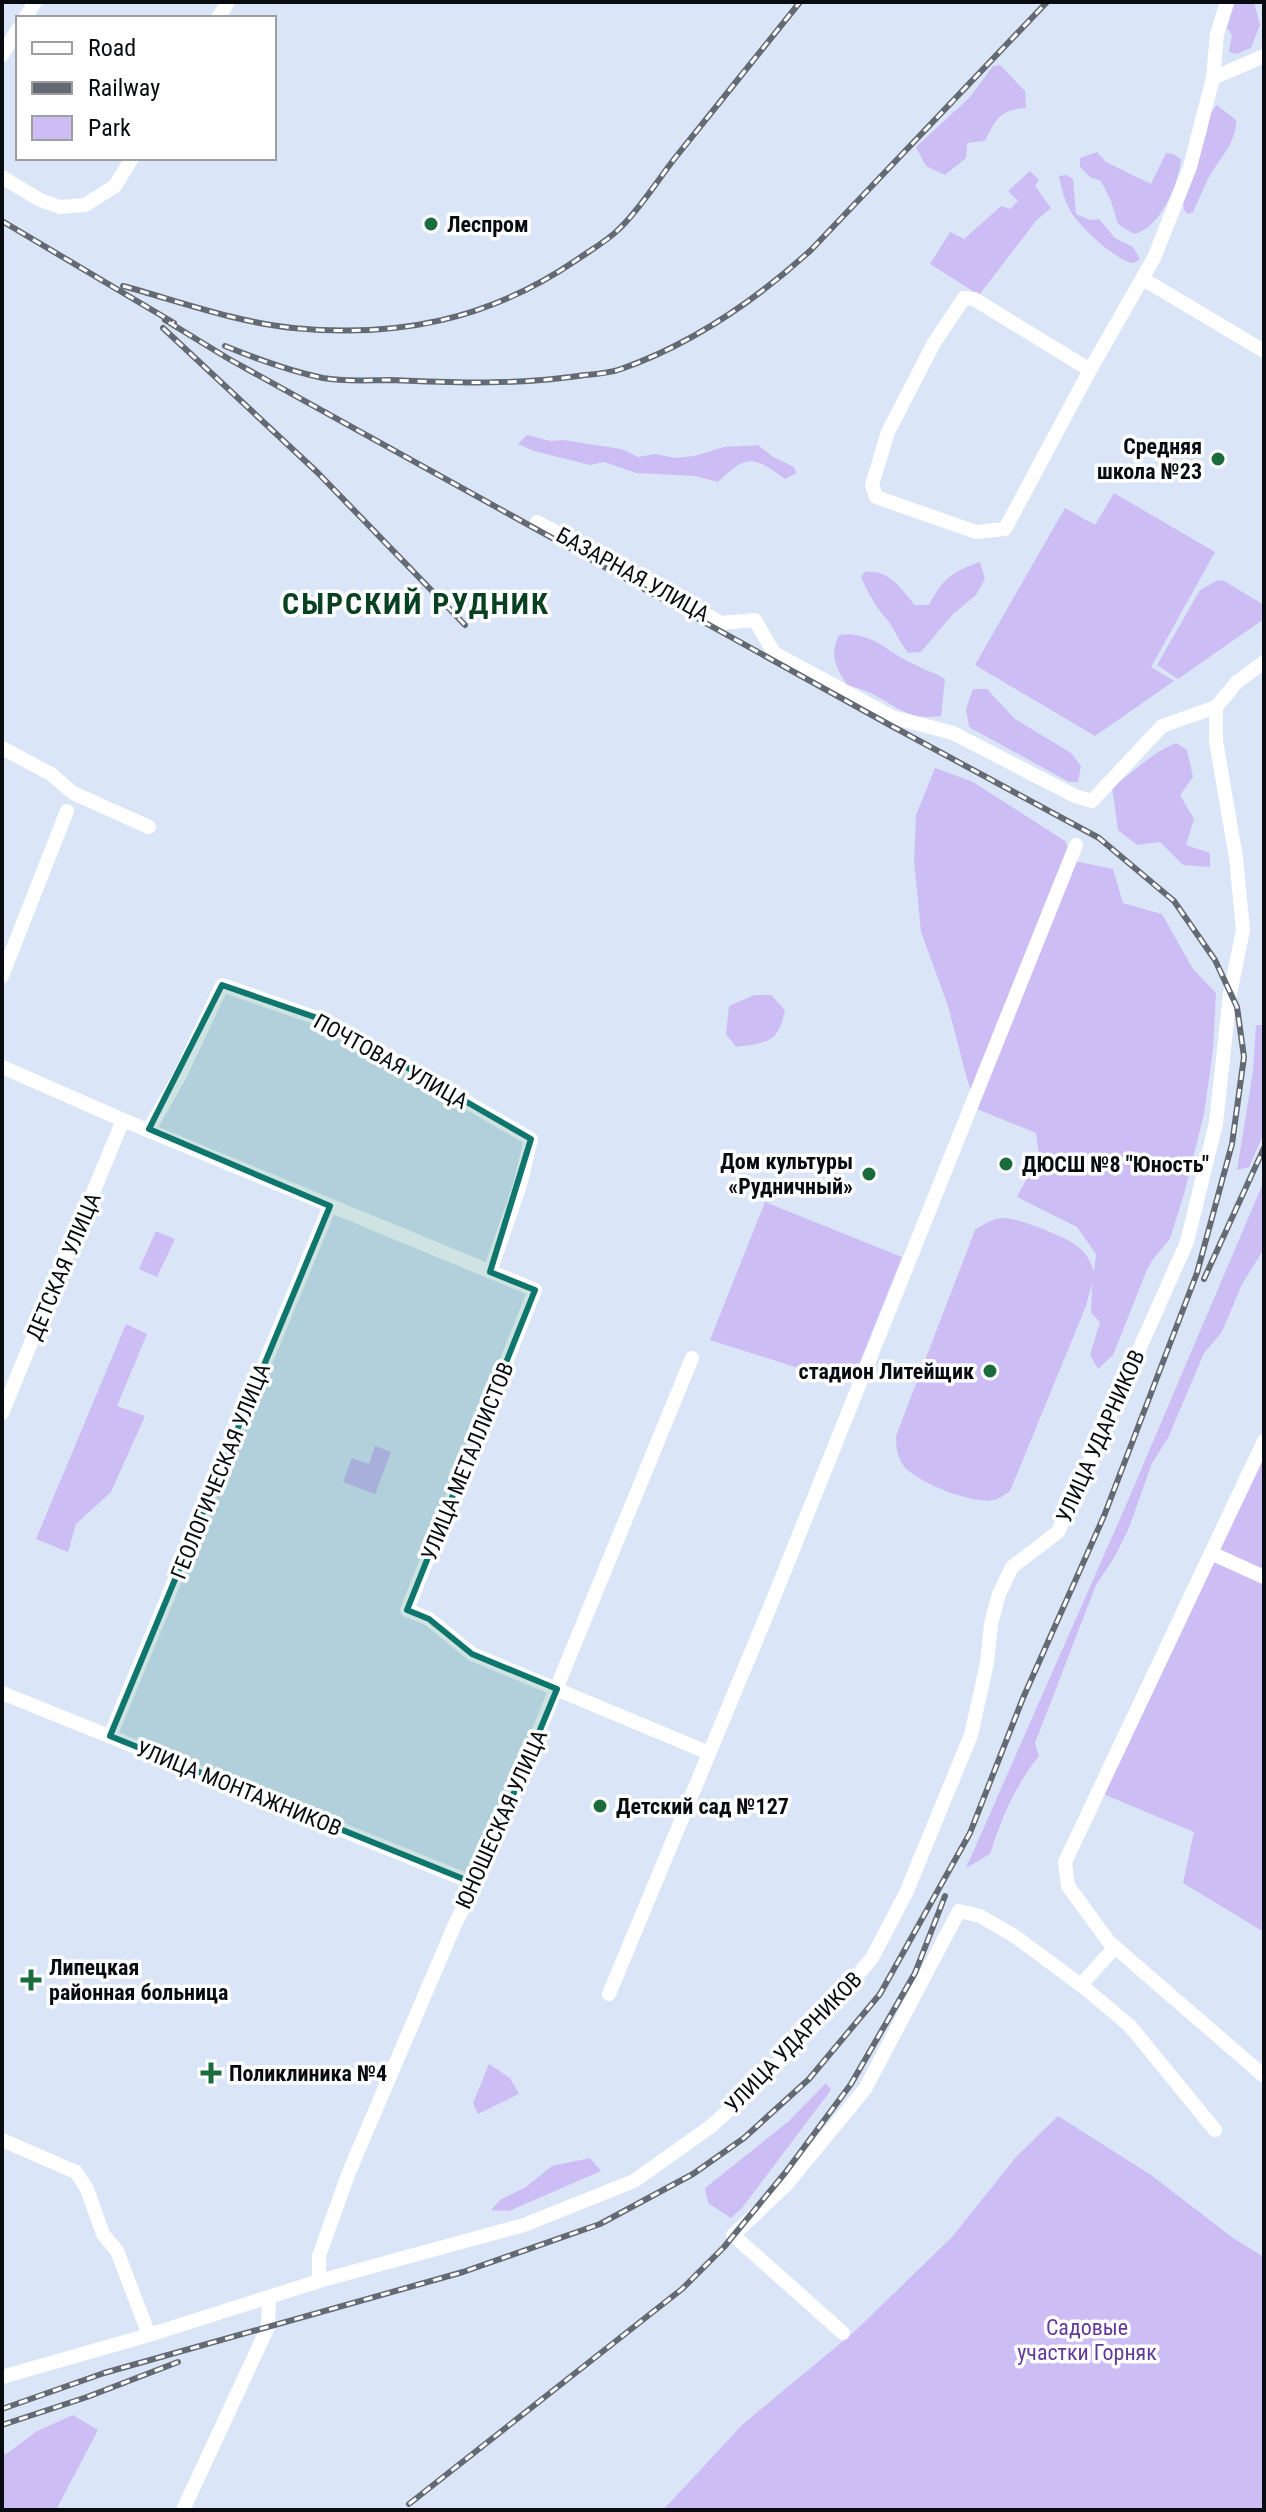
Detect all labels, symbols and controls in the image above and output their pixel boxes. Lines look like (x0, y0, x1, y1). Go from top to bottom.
legend (16, 16, 276, 160)
text: Road (88, 34, 136, 62)
text: Railway (88, 74, 160, 102)
text: Park (88, 114, 131, 142)
place label: Леспром (447, 212, 529, 237)
marker: Леспром (422, 215, 440, 233)
place label: Средняя школа №23 (1097, 434, 1202, 484)
marker: Средняя школа №23 (1209, 450, 1227, 468)
street label: БАЗАРНАЯ УЛИЦА (552, 522, 714, 627)
district label: СЫРСКИЙ РУДНИК (282, 586, 550, 621)
street label: ПОЧТОВАЯ УЛИЦА (310, 1009, 472, 1114)
place label: Дом культуры «Рудничный» (720, 1149, 853, 1199)
place label: ДЮСШ №8 "Юность" (1022, 1152, 1209, 1177)
marker: ДЮСШ №8 "Юность" (997, 1155, 1015, 1173)
marker: Дом культуры «Рудничный» (860, 1165, 878, 1183)
street label: ДЕТСКАЯ УЛИЦА (21, 1189, 106, 1343)
street label: УЛИЦА УДАРНИКОВ (1051, 1346, 1150, 1526)
street label: УЛИЦА МЕТАЛЛИСТОВ (416, 1359, 519, 1564)
place label: стадион Литейщик (799, 1359, 974, 1384)
street label: ГЕОЛОГИЧЕСКАЯ УЛИЦА (166, 1360, 275, 1583)
marker: стадион Литейщик (981, 1362, 999, 1380)
street label: ЮНОШЕСКАЯ УЛИЦА (451, 1726, 552, 1912)
street label: УЛИЦА МОНТАЖНИКОВ (133, 1736, 345, 1841)
place label: Детский сад №127 (616, 1794, 789, 1819)
marker: Детский сад №127 (591, 1797, 609, 1815)
place label: Липецкая районная больница (49, 1955, 228, 2005)
street label: УЛИЦА УДАРНИКОВ (720, 1967, 867, 2118)
marker: Липецкая районная больница (20, 1969, 42, 1991)
place label: Поликлиника №4 (229, 2061, 387, 2086)
marker: Поликлиника №4 (200, 2062, 222, 2084)
park label: Садовые участки Горняк (1017, 2315, 1157, 2365)

